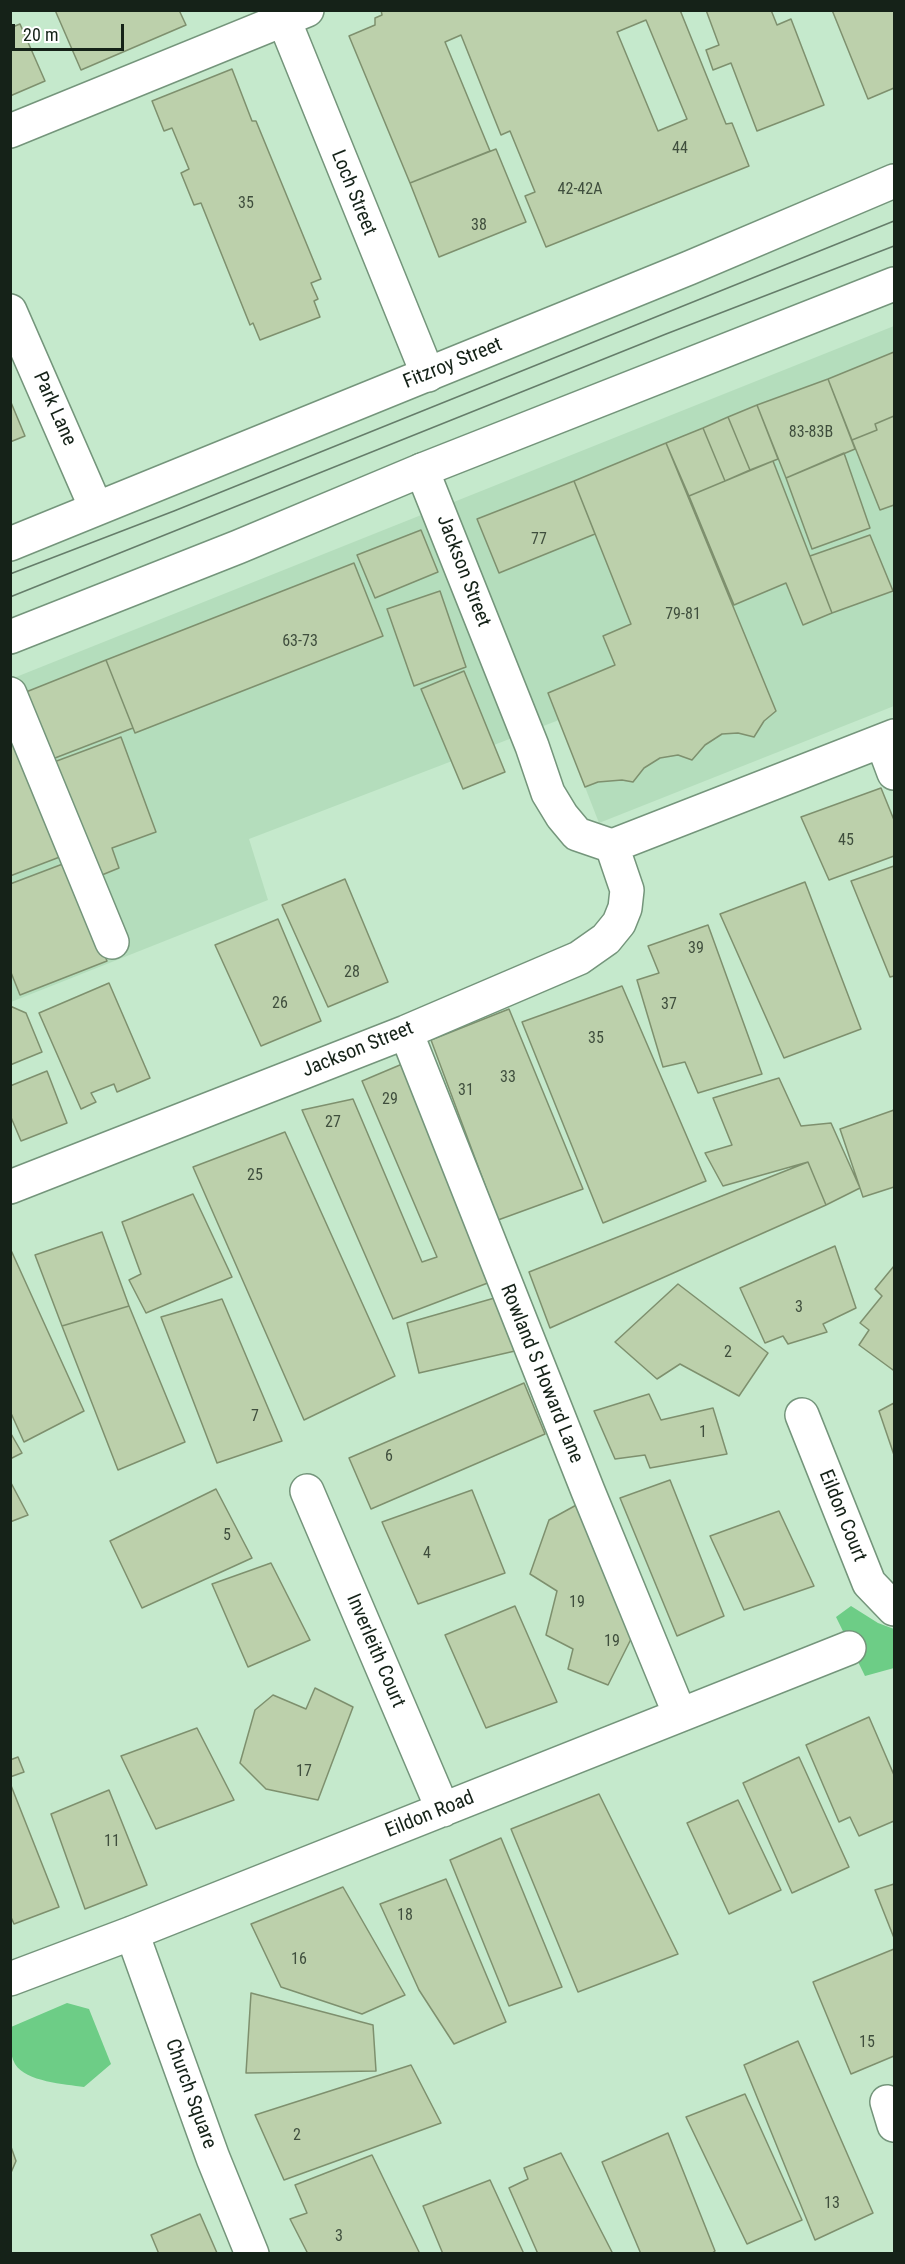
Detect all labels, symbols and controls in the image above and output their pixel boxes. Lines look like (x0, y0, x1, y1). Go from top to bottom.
scale bar (15, 12, 128, 50)
text: 20 m (23, 24, 58, 45)
house number: 44 (672, 139, 688, 159)
street label: Loch Street (325, 147, 381, 239)
house number: 42-42A (558, 180, 602, 200)
house number: 35 (238, 194, 254, 214)
house number: 38 (471, 216, 487, 236)
street label: Fitzroy Street (400, 333, 506, 395)
street label: Park Lane (27, 368, 81, 450)
house number: 83-83B (789, 423, 833, 443)
street label: Jackson Street (431, 512, 495, 630)
house number: 77 (531, 530, 547, 550)
house number: 79-81 (665, 605, 701, 625)
house number: 63-73 (282, 632, 318, 652)
house number: 45 (838, 831, 854, 851)
house number: 39 (688, 939, 704, 959)
house number: 28 (344, 963, 360, 983)
house number: 26 (272, 994, 288, 1014)
house number: 37 (661, 995, 677, 1015)
street label: Jackson Street (299, 1017, 417, 1083)
house number: 35 (588, 1029, 604, 1049)
house number: 33 (500, 1068, 516, 1088)
house number: 31 (458, 1081, 474, 1101)
house number: 29 (382, 1090, 398, 1110)
house number: 27 (325, 1113, 341, 1133)
house number: 25 (247, 1166, 263, 1186)
street label: Rowland S Howard Lane (494, 1281, 588, 1467)
house number: 3 (795, 1298, 803, 1318)
house number: 2 (724, 1343, 732, 1363)
house number: 7 (251, 1407, 259, 1427)
house number: 1 (699, 1423, 707, 1443)
house number: 6 (385, 1447, 393, 1467)
street label: Eildon Court (813, 1467, 871, 1565)
house number: 5 (223, 1526, 231, 1546)
house number: 4 (423, 1544, 431, 1564)
street label: Inverleith Court (340, 1591, 410, 1711)
house number: 19 (569, 1593, 585, 1613)
house number: 19 (604, 1632, 620, 1652)
house number: 17 (296, 1762, 312, 1782)
street label: Eildon Road (382, 1786, 478, 1844)
house number: 11 (104, 1832, 120, 1852)
house number: 18 (397, 1906, 413, 1926)
house number: 16 (291, 1950, 307, 1970)
house number: 15 (859, 2033, 875, 2053)
street label: Church Square (159, 2036, 221, 2152)
house number: 2 (293, 2126, 301, 2146)
house number: 13 (824, 2194, 840, 2214)
house number: 3 (335, 2227, 343, 2247)

